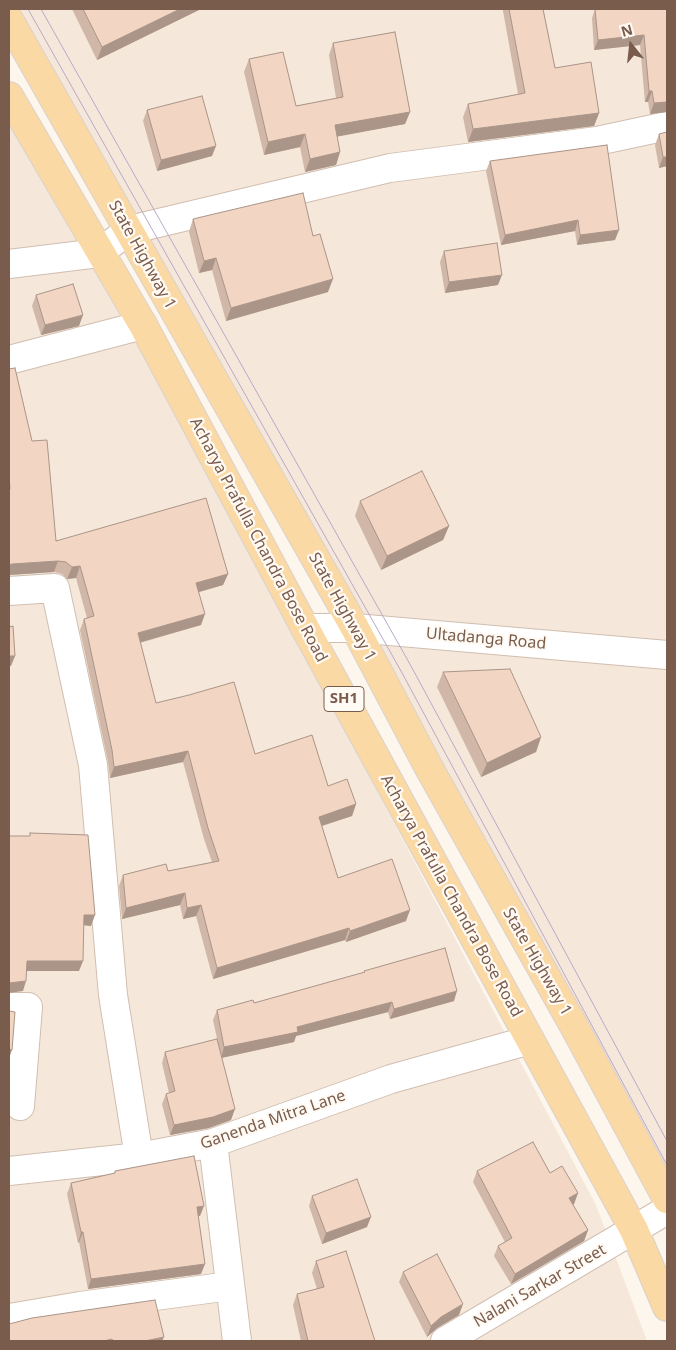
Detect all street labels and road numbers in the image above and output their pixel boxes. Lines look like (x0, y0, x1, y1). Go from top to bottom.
street label: State Highway 1 (104, 197, 180, 313)
street label: Acharya Prafulla Chandra Bose Road (185, 415, 331, 665)
street label: State Highway 1 (304, 549, 380, 665)
street label: Ultadanga Road (425, 624, 547, 654)
road number: SH1 (324, 686, 364, 712)
street label: Acharya Prafulla Chandra Bose Road (376, 772, 526, 1020)
street label: State Highway 1 (498, 905, 576, 1019)
street label: Ganenda Mitra Lane (198, 1086, 348, 1154)
street label: Nalani Sarkar Street (470, 1240, 610, 1332)

